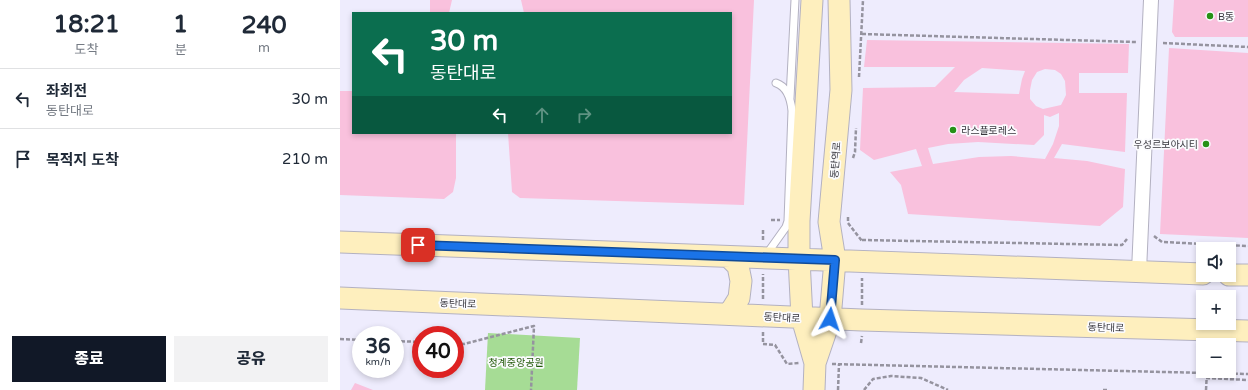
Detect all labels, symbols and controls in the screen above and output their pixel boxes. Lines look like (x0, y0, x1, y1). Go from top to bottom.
text: 18:21 (53, 10, 120, 39)
text: 1 (173, 10, 188, 39)
text: 240 (241, 11, 287, 40)
marker: B동 (1205, 11, 1215, 21)
place label: B동 (1218, 11, 1234, 23)
text: 30 m (430, 24, 498, 58)
icon: left (364, 28, 416, 80)
text: m (258, 40, 270, 56)
text: 도착 (75, 42, 99, 58)
text: 분 (175, 42, 187, 58)
text: 동탄대로 (430, 62, 496, 84)
text: 좌회전 (46, 82, 87, 100)
icon: left (12, 88, 34, 110)
text: 30 m (291, 90, 328, 108)
text: 동탄대로 (46, 103, 94, 119)
icon: left (489, 104, 511, 126)
icon: ahead (531, 104, 553, 126)
icon: right (573, 104, 595, 126)
marker: 라스플로레스 (948, 125, 958, 135)
place label: 라스플로레스 (961, 125, 1016, 137)
place label: 우성르보아시티 (1134, 139, 1198, 151)
marker: 우성르보아시티 (1201, 139, 1211, 149)
street label: 동탄역로 (828, 141, 844, 179)
icon: arrive (12, 148, 34, 170)
text: 210 m (282, 150, 328, 168)
text: 목적지 도착 (46, 151, 119, 169)
pin (401, 228, 435, 262)
icon: arrive (407, 234, 429, 256)
map controls (1196, 242, 1236, 378)
button: sound (1196, 242, 1236, 282)
button: + (1196, 290, 1236, 330)
street label: 동탄대로 (439, 297, 477, 311)
position arrow (809, 298, 851, 340)
street label: 동탄대로 (763, 311, 801, 325)
street label: 동탄대로 (1087, 321, 1125, 335)
speed limit sign: 40 (412, 326, 464, 378)
text: 36 (365, 335, 391, 359)
button: 종료 (12, 336, 166, 382)
button: 공유 (174, 336, 328, 382)
button: − (1196, 338, 1236, 378)
text: km/h (365, 356, 391, 368)
park label: 청계중앙공원 (488, 357, 544, 369)

